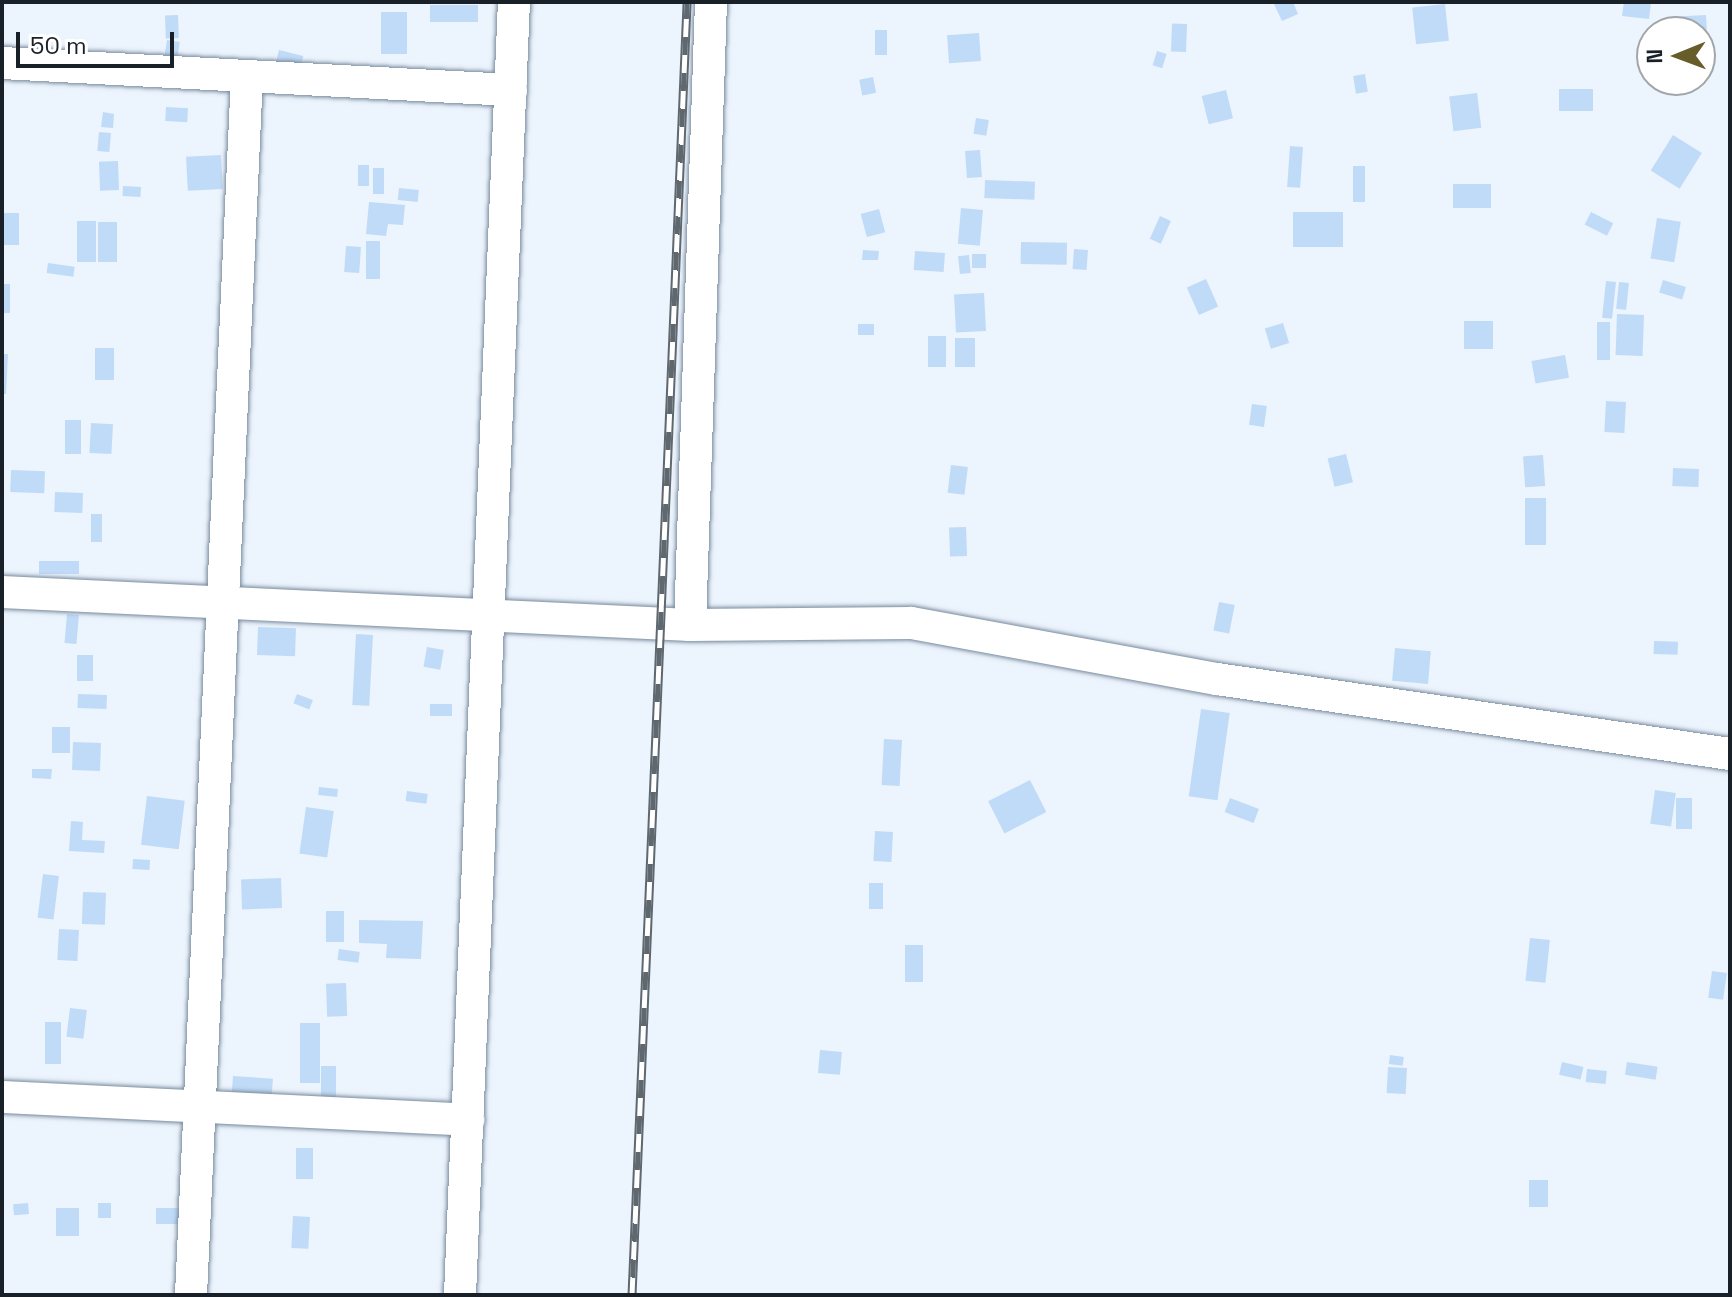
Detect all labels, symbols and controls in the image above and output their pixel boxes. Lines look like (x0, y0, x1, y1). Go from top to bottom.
scale bar (20, 16, 178, 66)
north arrow (1636, 16, 1716, 96)
text: 50 m (30, 30, 87, 61)
text: N (1640, 49, 1668, 64)

